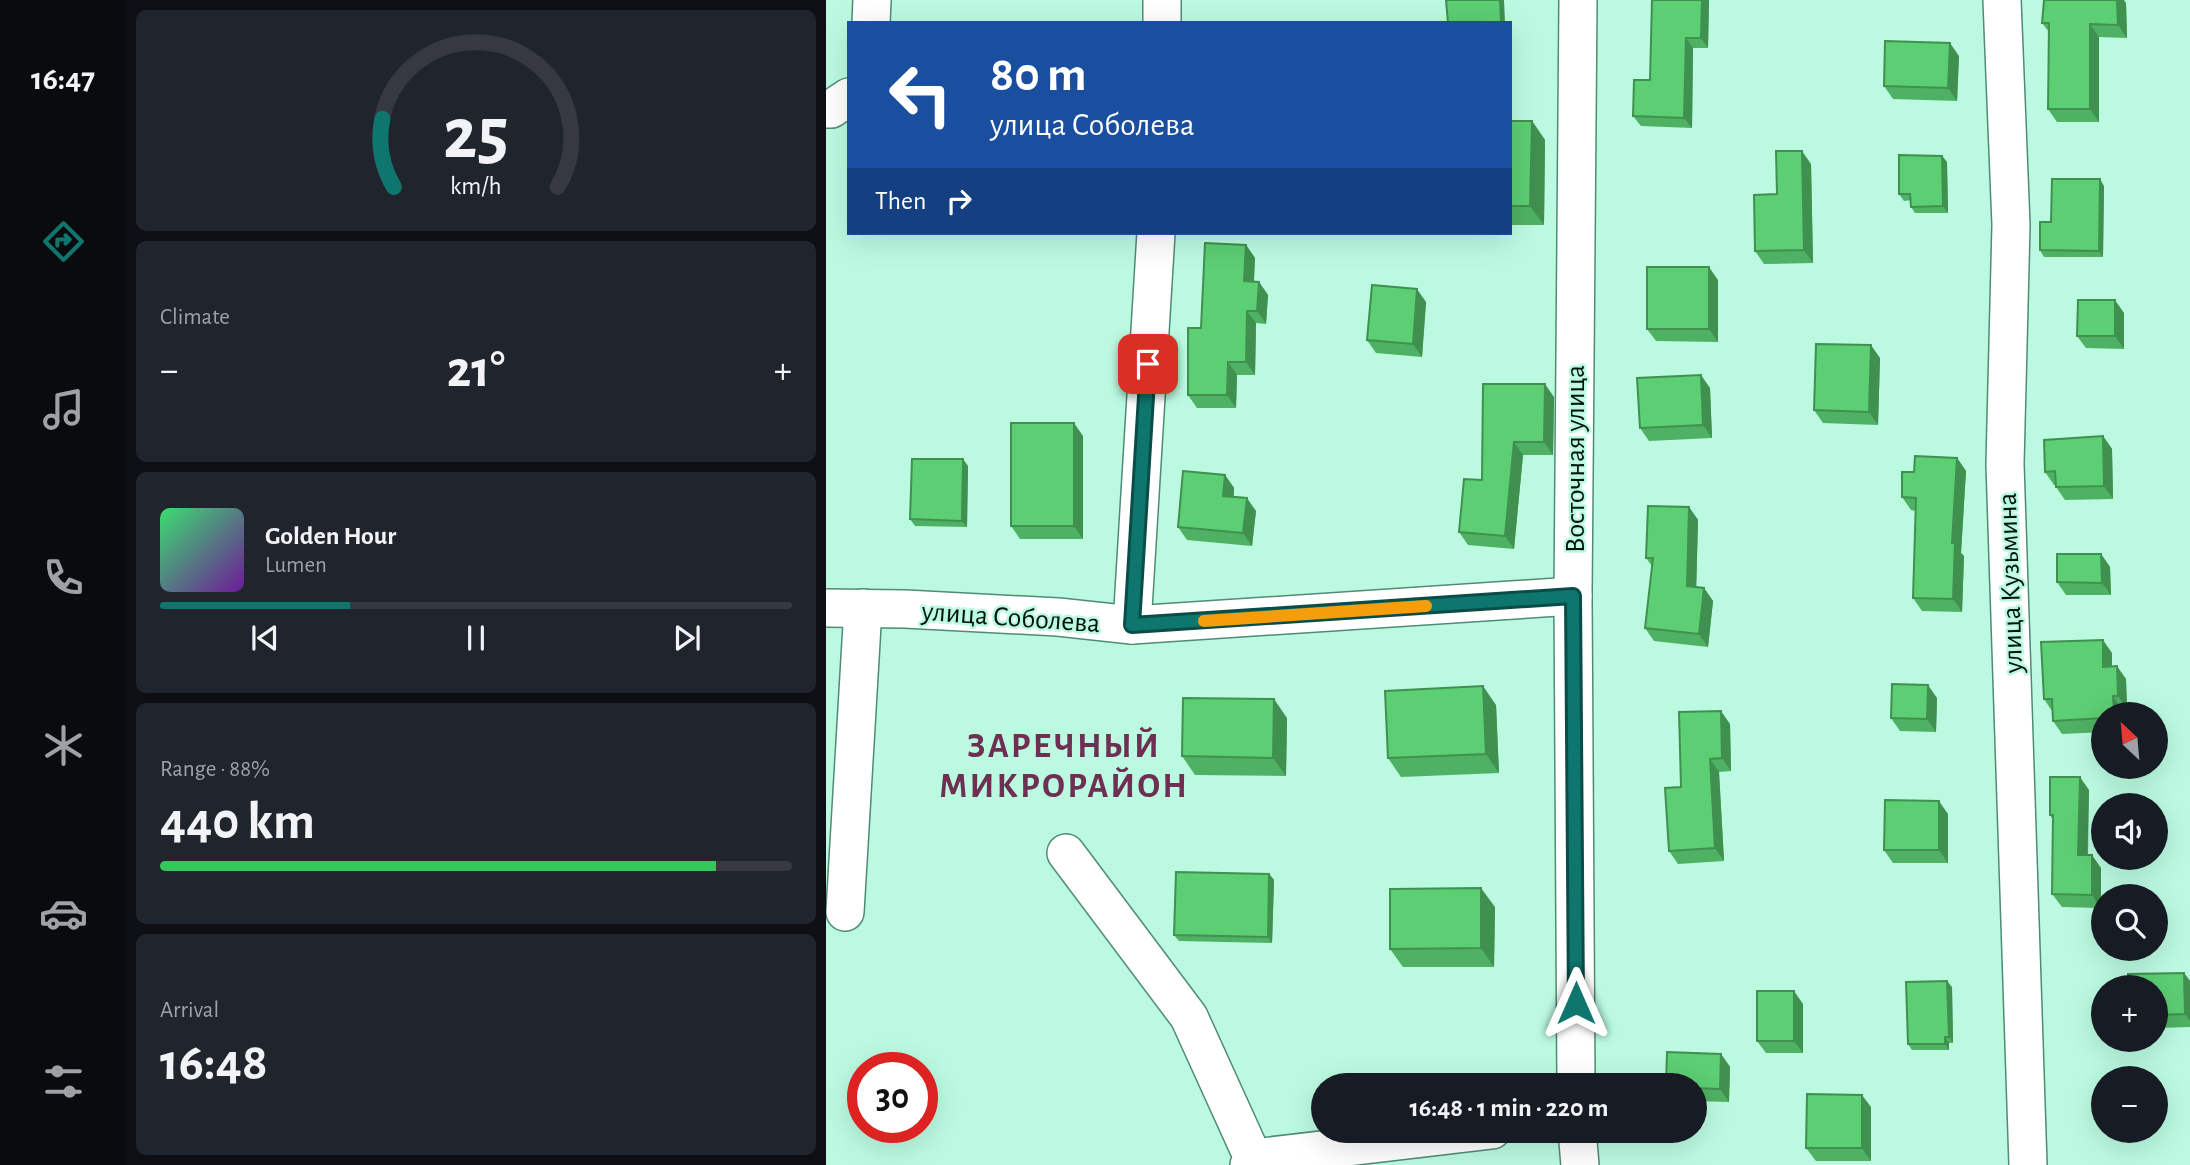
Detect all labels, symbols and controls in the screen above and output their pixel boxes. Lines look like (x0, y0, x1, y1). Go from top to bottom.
icon: left (875, 49, 966, 140)
text: 80 m (990, 51, 1087, 100)
text: 16:47 (31, 63, 95, 95)
text: 25 (443, 99, 509, 172)
text: улица Соболева (990, 109, 1195, 141)
text: km/h (450, 173, 502, 198)
icon: right (940, 182, 978, 220)
text: Then (875, 188, 926, 214)
icon: directions (39, 217, 88, 266)
text: Climate (160, 306, 230, 329)
pin (1118, 334, 1178, 394)
text: 21° (447, 344, 505, 396)
icon: arrive (1129, 345, 1167, 383)
text: − (160, 352, 178, 390)
text: + (774, 352, 792, 390)
street label: Восточная улица (1562, 365, 1590, 553)
icon: music (39, 385, 88, 434)
street label: улица Кузьмина (1994, 492, 2028, 675)
text: Golden Hour (265, 523, 396, 549)
icon: phone (39, 553, 88, 602)
text: Lumen (265, 554, 327, 577)
street label: улица Соболева (920, 598, 1101, 638)
icon: previous (246, 619, 284, 657)
icon: pause (457, 619, 495, 657)
icon: next (668, 619, 706, 657)
north arrow (2091, 702, 2168, 779)
map controls (2091, 702, 2168, 1143)
icon: climate (39, 721, 88, 770)
district label: ЗАРЕЧНЫЙ МИКРОРАЙОН (939, 727, 1189, 804)
text: Range · 88% (160, 758, 270, 781)
button: sound (2091, 793, 2168, 870)
text: 440 km (160, 796, 315, 848)
button: search (2091, 884, 2168, 961)
icon: car (39, 889, 88, 938)
position arrow (1539, 966, 1613, 1040)
button: + (2091, 975, 2168, 1052)
text: Arrival (160, 999, 219, 1022)
text: 16:48 (160, 1037, 268, 1089)
speed limit sign: 30 (847, 1052, 938, 1143)
icon: filters (39, 1057, 88, 1106)
button: − (2091, 1066, 2168, 1143)
text: 16:48 · 1 min · 220 m (1409, 1095, 1609, 1121)

